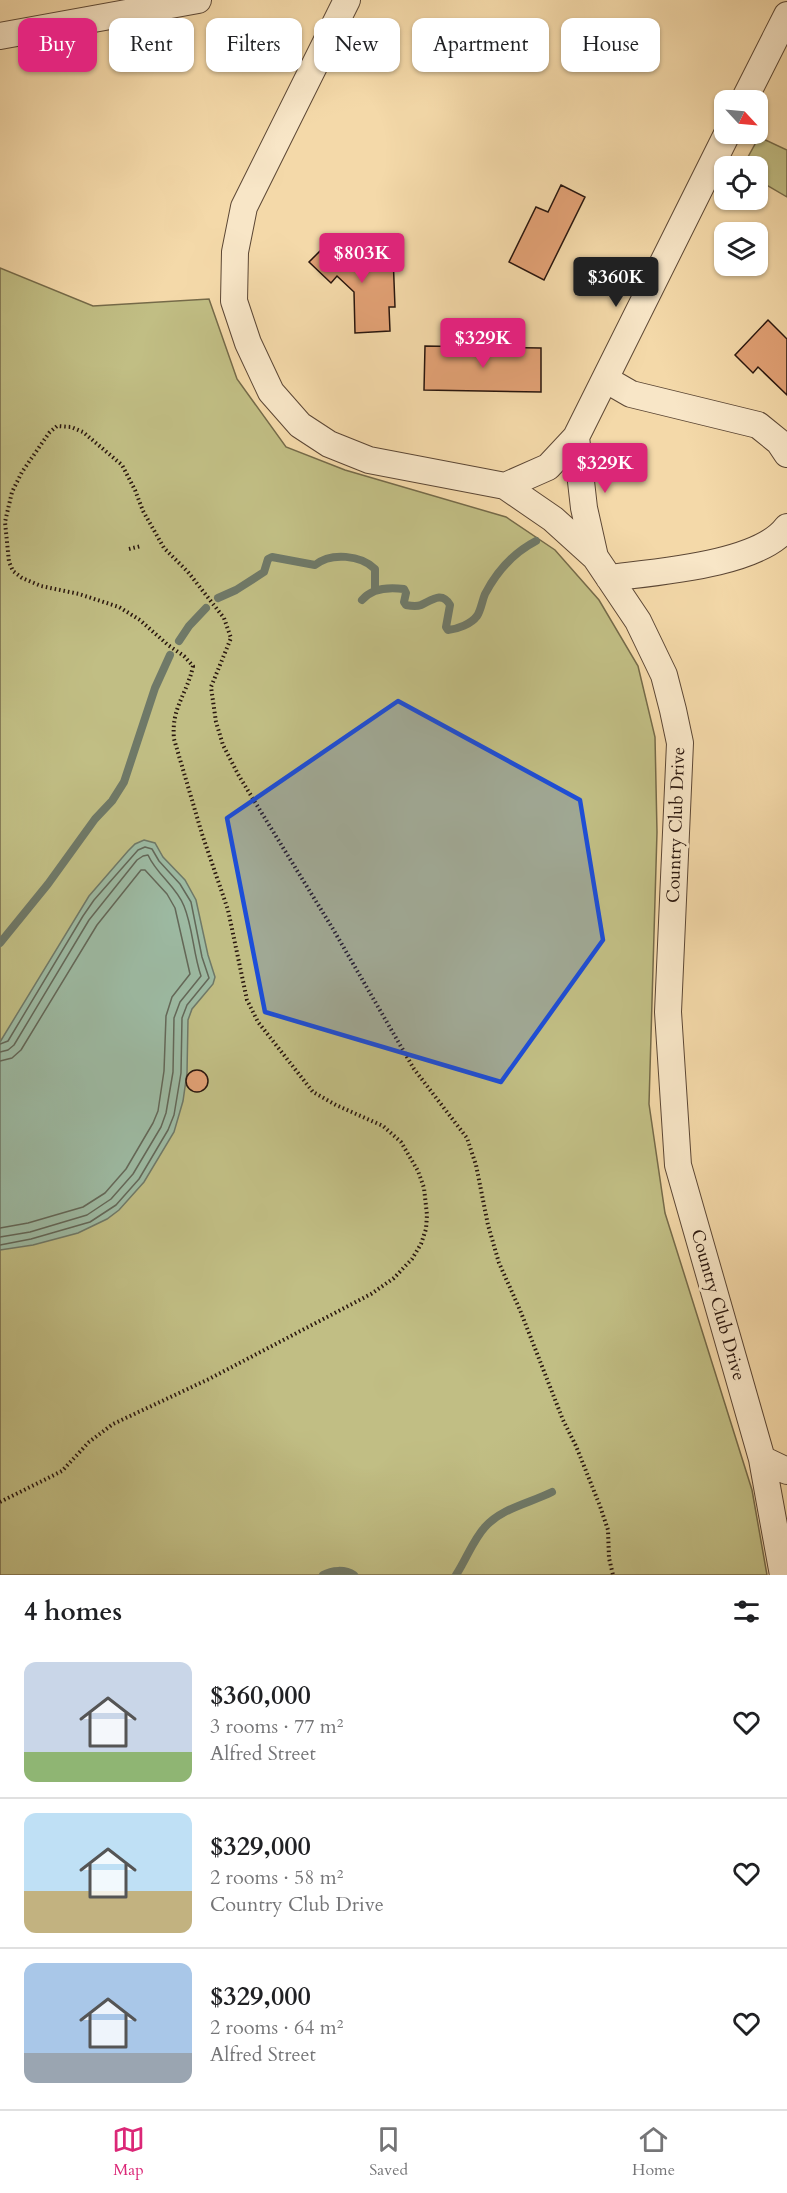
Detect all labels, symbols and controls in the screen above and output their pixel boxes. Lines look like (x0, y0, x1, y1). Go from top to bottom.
chip: Buy (18, 18, 97, 72)
chip: Rent (109, 18, 194, 72)
chip: Filters (206, 18, 302, 72)
chip: New (314, 18, 400, 72)
chip: Apartment (412, 18, 549, 72)
chip: House (561, 18, 660, 72)
north arrow (714, 90, 768, 144)
map controls (714, 90, 768, 276)
button: locate (714, 156, 768, 210)
button: layers (714, 222, 768, 276)
pin: $803K (320, 233, 404, 284)
text: $803K (333, 239, 391, 266)
pin: $360K (574, 257, 658, 308)
text: $360K (587, 263, 645, 290)
pin: $329K (441, 318, 525, 369)
text: $329K (454, 324, 512, 351)
pin: $329K (563, 443, 647, 494)
text: $329K (576, 449, 634, 476)
street label: Country Club Drive (661, 746, 691, 904)
street label: Country Club Drive (684, 1226, 752, 1384)
text: 4 homes (24, 1594, 122, 1629)
icon: filters (730, 1595, 763, 1628)
text: $360,000 (210, 1678, 311, 1713)
icon: home (72, 1686, 144, 1758)
icon: heart (730, 1706, 763, 1739)
text: 3 rooms · 77 m² (210, 1713, 343, 1740)
text: Alfred Street (210, 1740, 316, 1767)
text: $329,000 (210, 1829, 311, 1864)
icon: home (72, 1837, 144, 1909)
icon: heart (730, 1857, 763, 1890)
text: 2 rooms · 58 m² (210, 1864, 343, 1891)
text: Country Club Drive (210, 1891, 384, 1918)
text: $329,000 (210, 1979, 311, 2014)
icon: home (72, 1987, 144, 2059)
icon: heart (730, 2007, 763, 2040)
text: 2 rooms · 64 m² (210, 2014, 343, 2041)
text: Alfred Street (210, 2041, 316, 2068)
tab: Map (112, 2123, 145, 2181)
tab: Saved (369, 2123, 408, 2181)
tab: Home (632, 2123, 675, 2181)

